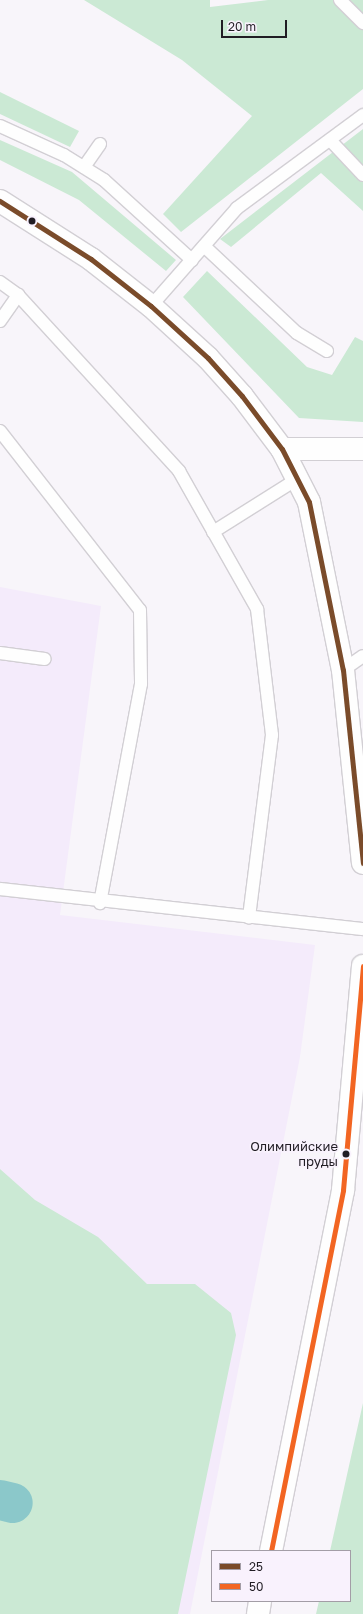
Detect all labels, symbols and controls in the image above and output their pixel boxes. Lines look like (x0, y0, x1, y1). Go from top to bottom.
scale bar (223, 12, 289, 38)
text: 20 m (228, 19, 256, 34)
unlabelled marker (27, 216, 37, 226)
place label: Олимпийские пруды (250, 1139, 338, 1170)
marker: Олимпийские пруды (341, 1149, 351, 1159)
legend (211, 1550, 351, 1602)
text: 25 (249, 1559, 263, 1574)
text: 50 (249, 1579, 263, 1594)

